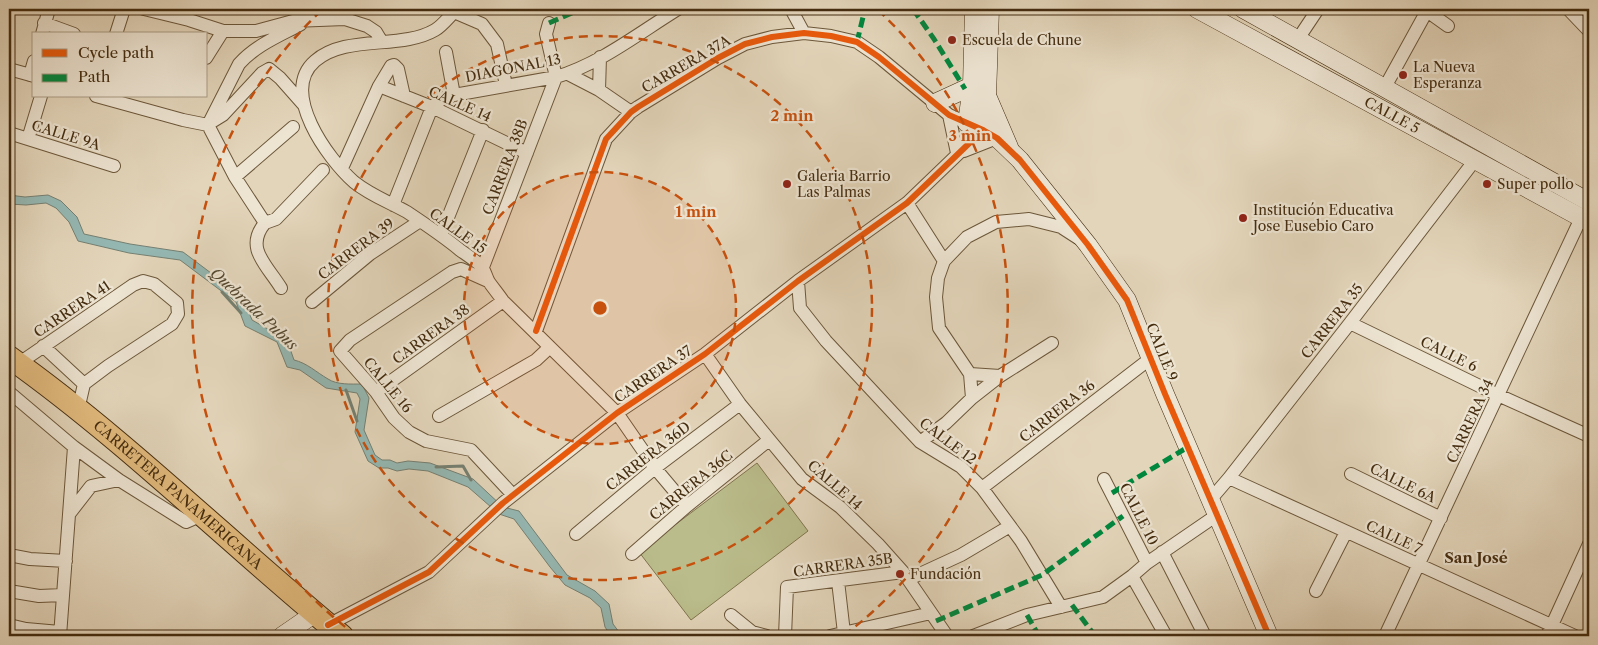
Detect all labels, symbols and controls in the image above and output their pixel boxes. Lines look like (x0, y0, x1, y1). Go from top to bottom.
street label: CARRERA 37A (638, 31, 734, 97)
place label: Escuela de Chune (962, 31, 1082, 49)
legend (32, 32, 208, 98)
marker: Escuela de Chune (946, 34, 958, 46)
text: Cycle path (78, 43, 155, 62)
street label: DIAGONAL 13 (464, 50, 562, 86)
place label: La Nueva Esperanza (1413, 58, 1482, 92)
text: Path (78, 67, 111, 86)
marker: La Nueva Esperanza (1397, 69, 1409, 81)
street label: CALLE 14 (426, 82, 494, 126)
street label: CALLE 5 (1361, 93, 1423, 137)
text: 2 min (770, 106, 814, 125)
street label: CALLE 9A (29, 116, 103, 154)
street label: CARRERA 38B (479, 116, 532, 217)
text: 3 min (949, 126, 992, 145)
place label: Galeria Barrio Las Palmas (797, 167, 891, 201)
place label: Super pollo (1497, 175, 1574, 193)
marker: Galeria Barrio Las Palmas (781, 178, 793, 190)
marker: Super pollo (1481, 178, 1493, 190)
place label: Institución Educativa Jose Eusebio Caro (1251, 201, 1394, 235)
text: 1 min (675, 202, 717, 221)
street label: CALLE 15 (426, 204, 490, 258)
marker: Institución Educativa Jose Eusebio Caro (1237, 212, 1249, 224)
street label: CARRERA 39 (314, 214, 398, 284)
water label: Quebrada Pubus (207, 263, 302, 354)
street label: CARRERA 41 (30, 277, 114, 341)
street label: CARRERA 35 (1297, 280, 1367, 362)
centre of rings (591, 299, 609, 317)
street label: CARRERA 38 (389, 300, 473, 368)
street label: CALLE 9 (1142, 320, 1182, 384)
street label: CALLE 6 (1418, 333, 1480, 375)
street label: CARRERA 37 (611, 341, 695, 407)
street label: CALLE 16 (360, 354, 416, 416)
street label: CARRERA 36 (1016, 376, 1098, 446)
street label: CARRERA 34 (1443, 376, 1497, 466)
street label: CALLE 12 (916, 414, 980, 468)
street label: CARRETERA PANAMERICANA (90, 416, 267, 573)
street label: CARRERA 36D (602, 417, 694, 495)
street label: CARRERA 36C (646, 446, 736, 524)
street label: CALLE 14 (804, 456, 866, 514)
street label: CALLE 6A (1367, 459, 1440, 507)
street label: CALLE 10 (1116, 480, 1162, 548)
street label: CALLE 7 (1363, 516, 1425, 558)
district label: San José (1444, 548, 1508, 567)
street label: CARRERA 35B (792, 549, 894, 581)
place label: Fundación (910, 565, 982, 583)
marker: Fundación (894, 568, 906, 580)

